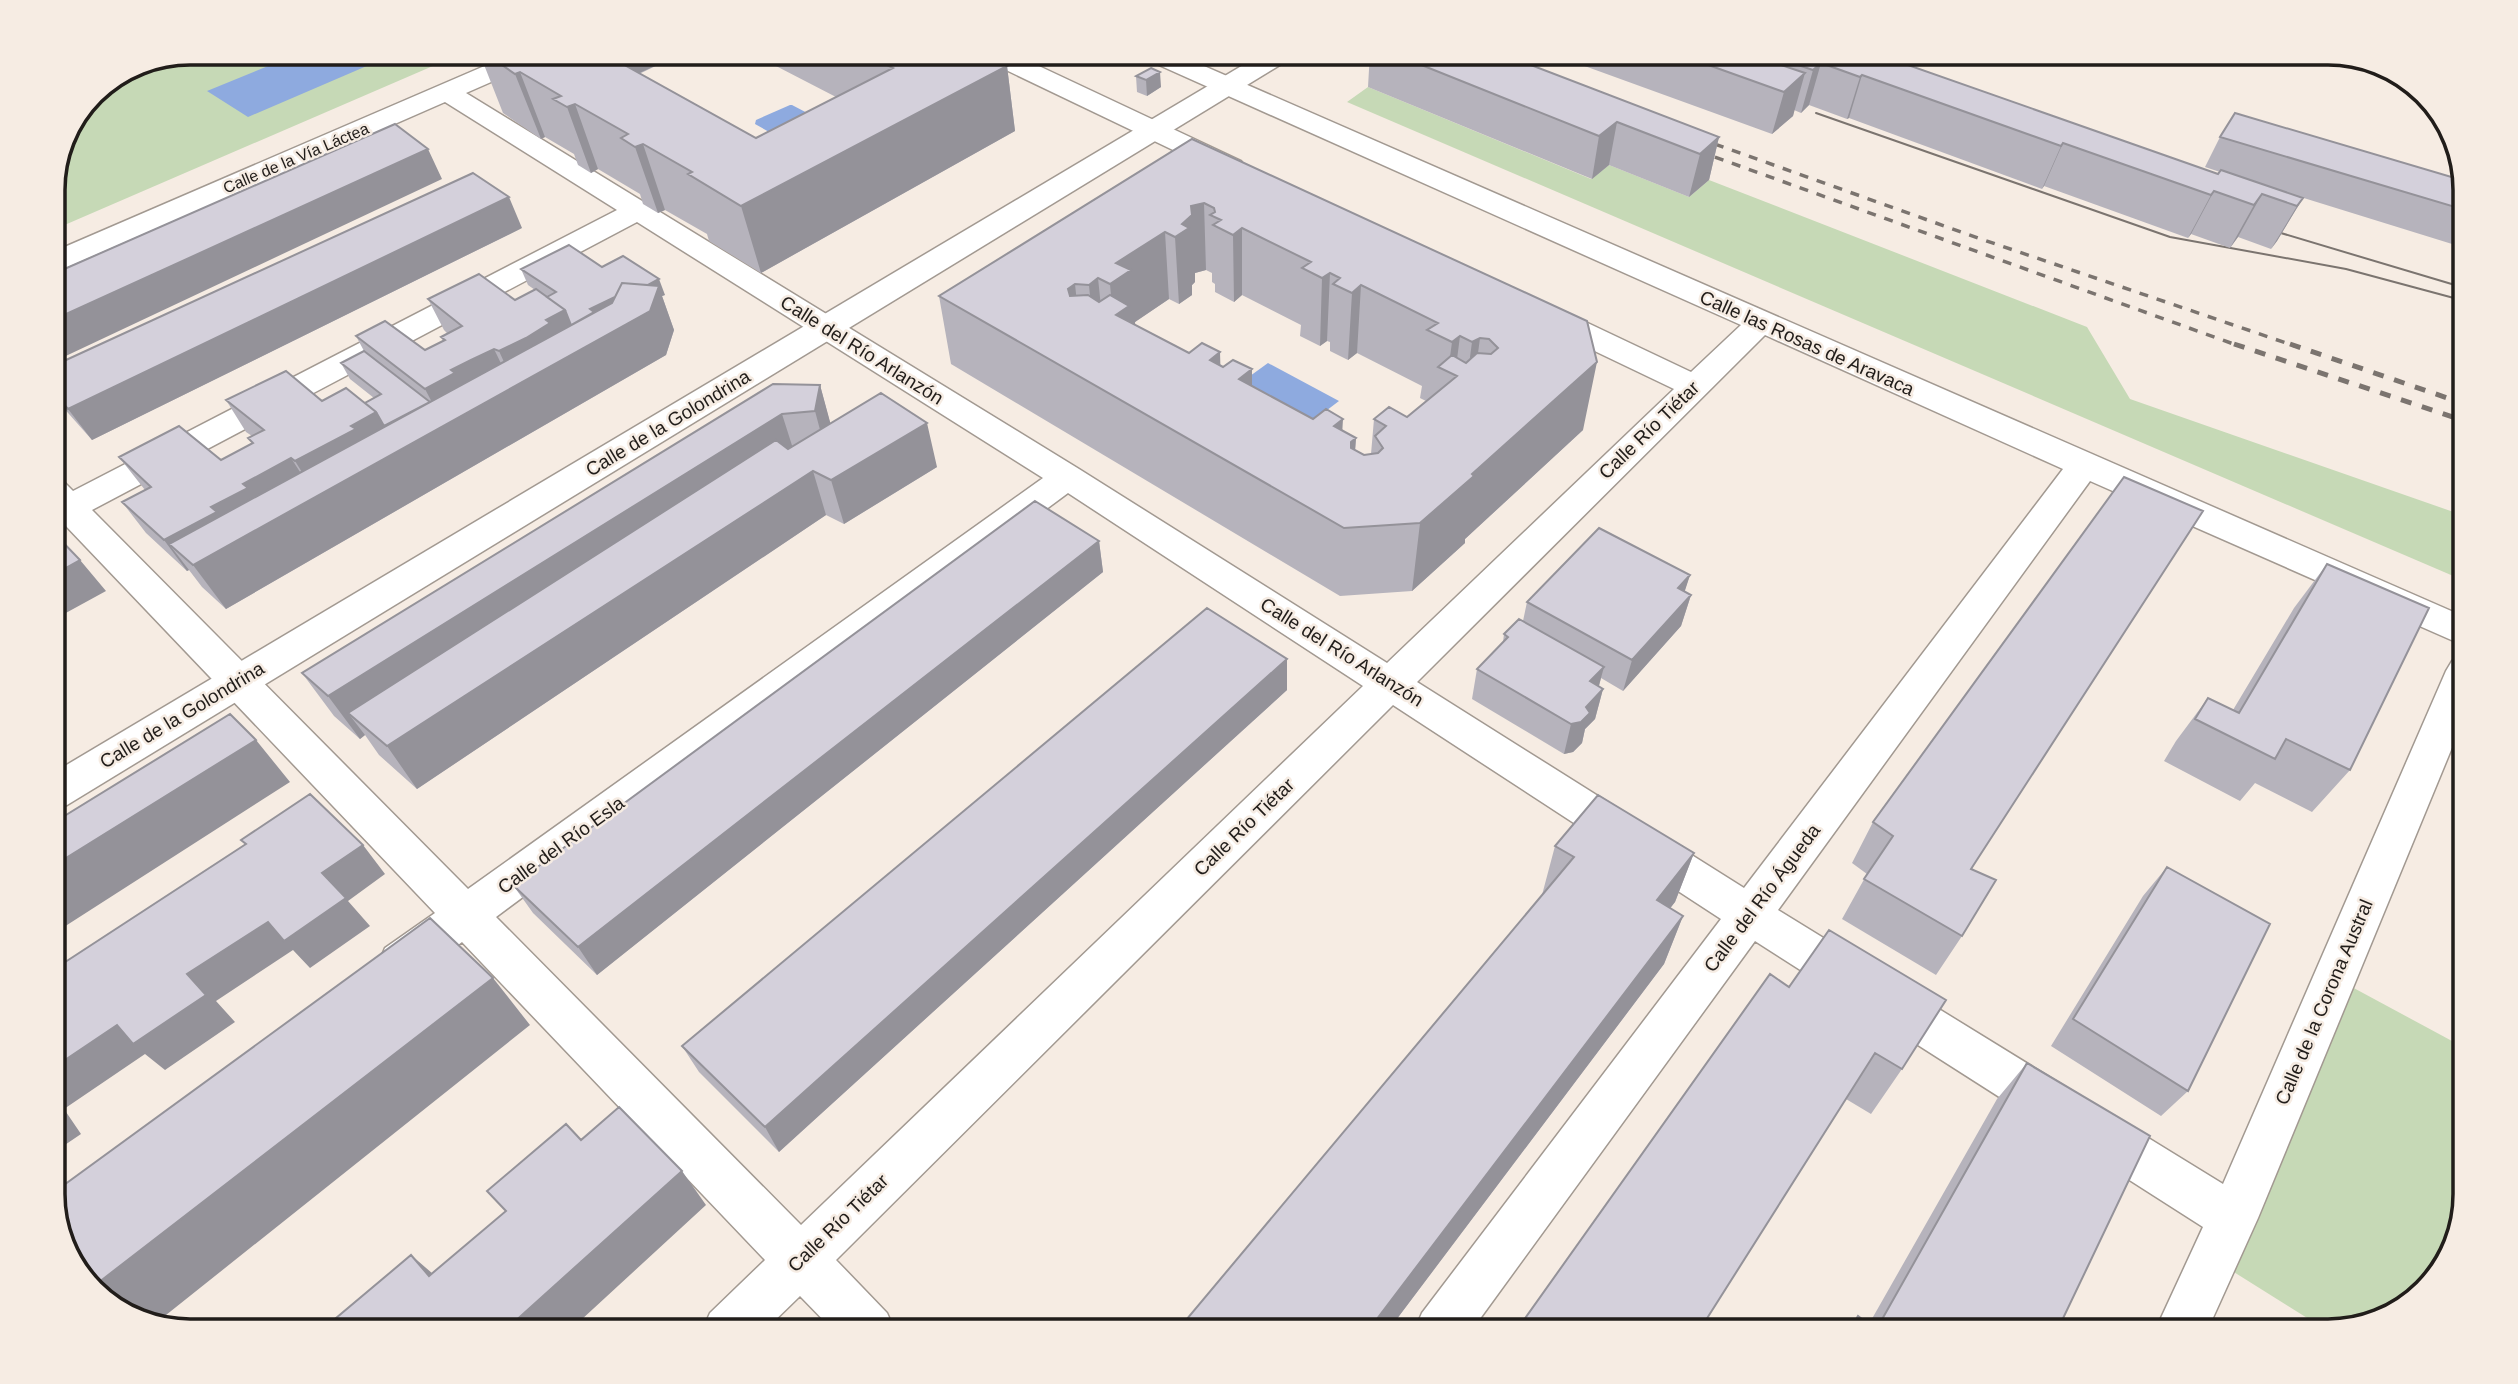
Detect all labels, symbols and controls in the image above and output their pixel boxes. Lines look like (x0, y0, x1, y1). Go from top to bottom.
street label: Calle de la Vía Láctea (221, 120, 371, 196)
street label: Calle las Rosas de Aravaca (1697, 286, 1918, 400)
street label: Calle del Río Arlanzón (777, 291, 947, 409)
street label: Calle de la Golondrina (582, 365, 754, 480)
street label: Calle Río Tiétar (1595, 377, 1704, 483)
street label: Calle del Río Arlanzón (1257, 593, 1427, 711)
street label: Calle de la Golondrina (96, 657, 268, 772)
street label: Calle Río Tiétar (1190, 774, 1299, 880)
street label: Calle del Río Esla (494, 792, 629, 898)
street label: Calle del Río Águeda (1700, 820, 1825, 976)
street label: Calle de la Corona Austral (2271, 896, 2377, 1108)
street label: Calle Río Tiétar (784, 1170, 893, 1276)

